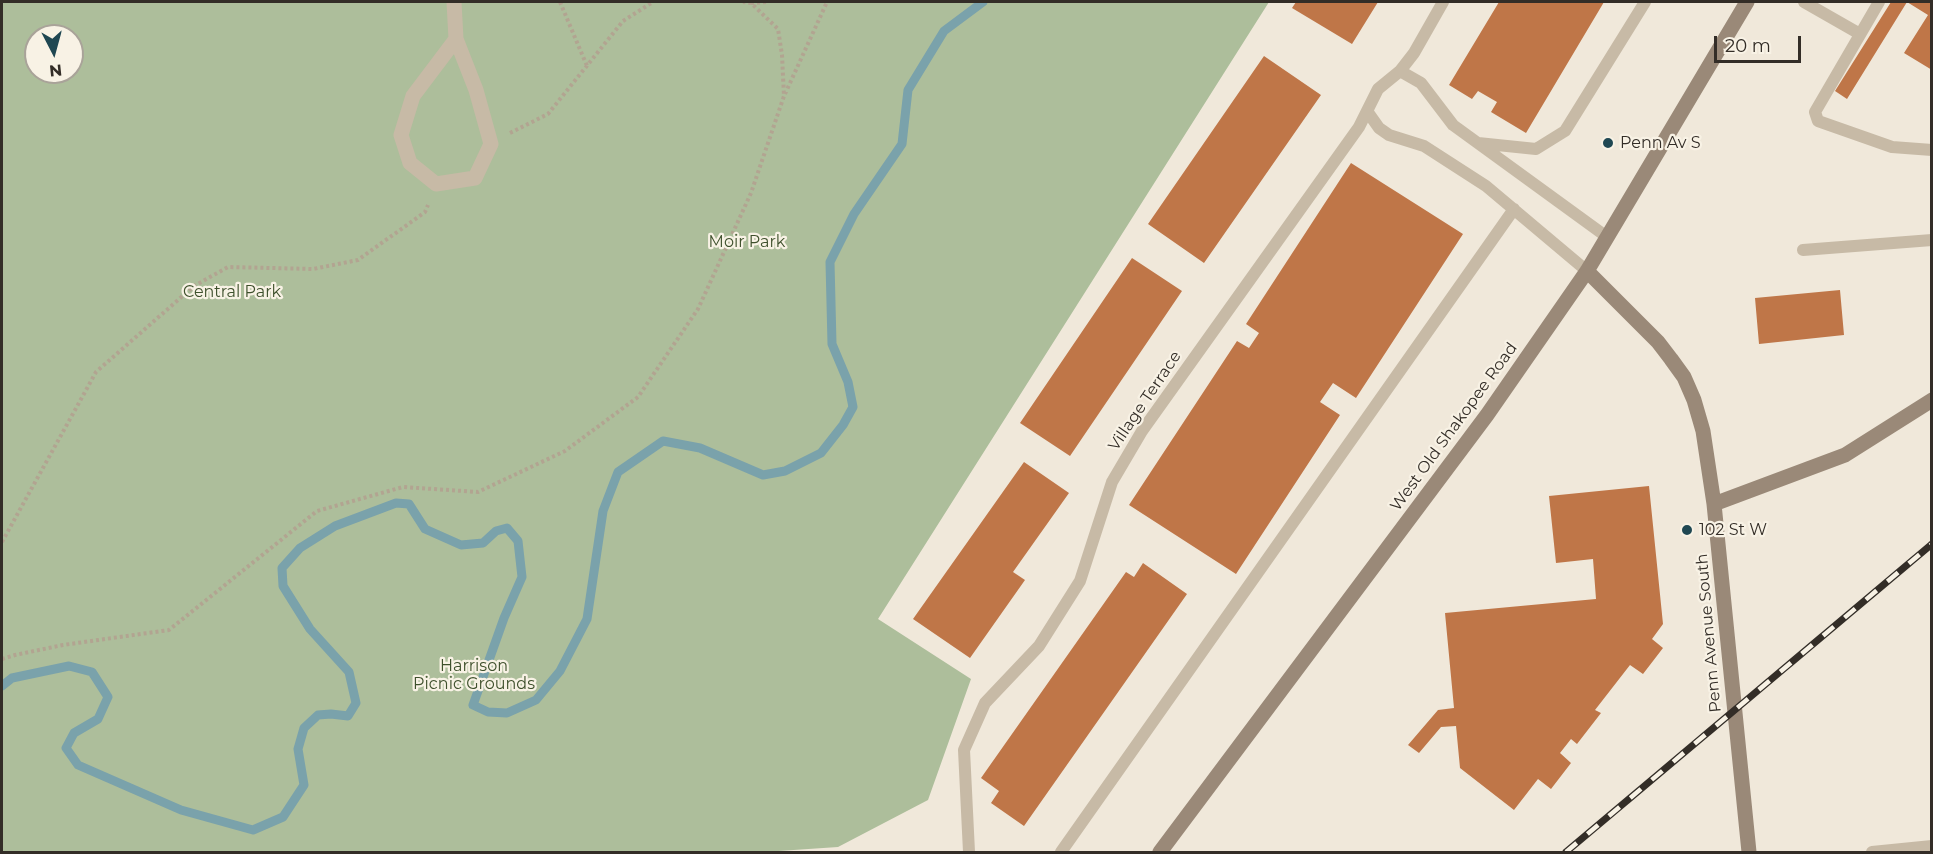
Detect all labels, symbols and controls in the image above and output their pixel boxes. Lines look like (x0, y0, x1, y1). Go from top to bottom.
north arrow (24, 24, 84, 84)
scale bar (1717, 24, 1804, 62)
text: 20 m (1725, 35, 1771, 57)
text: N (48, 60, 63, 81)
place label: Penn Av S (1620, 133, 1701, 153)
marker: Penn Av S (1601, 136, 1615, 150)
park label: Moir Park (709, 232, 785, 252)
park label: Central Park (183, 282, 281, 302)
street label: West Old Shakopee Road (1386, 339, 1522, 515)
street label: Village Terrace (1105, 348, 1185, 454)
place label: 102 St W (1699, 520, 1767, 540)
marker: 102 St W (1680, 523, 1694, 537)
street label: Penn Avenue South (1692, 553, 1726, 713)
park label: Harrison Picnic Grounds (413, 656, 535, 694)

